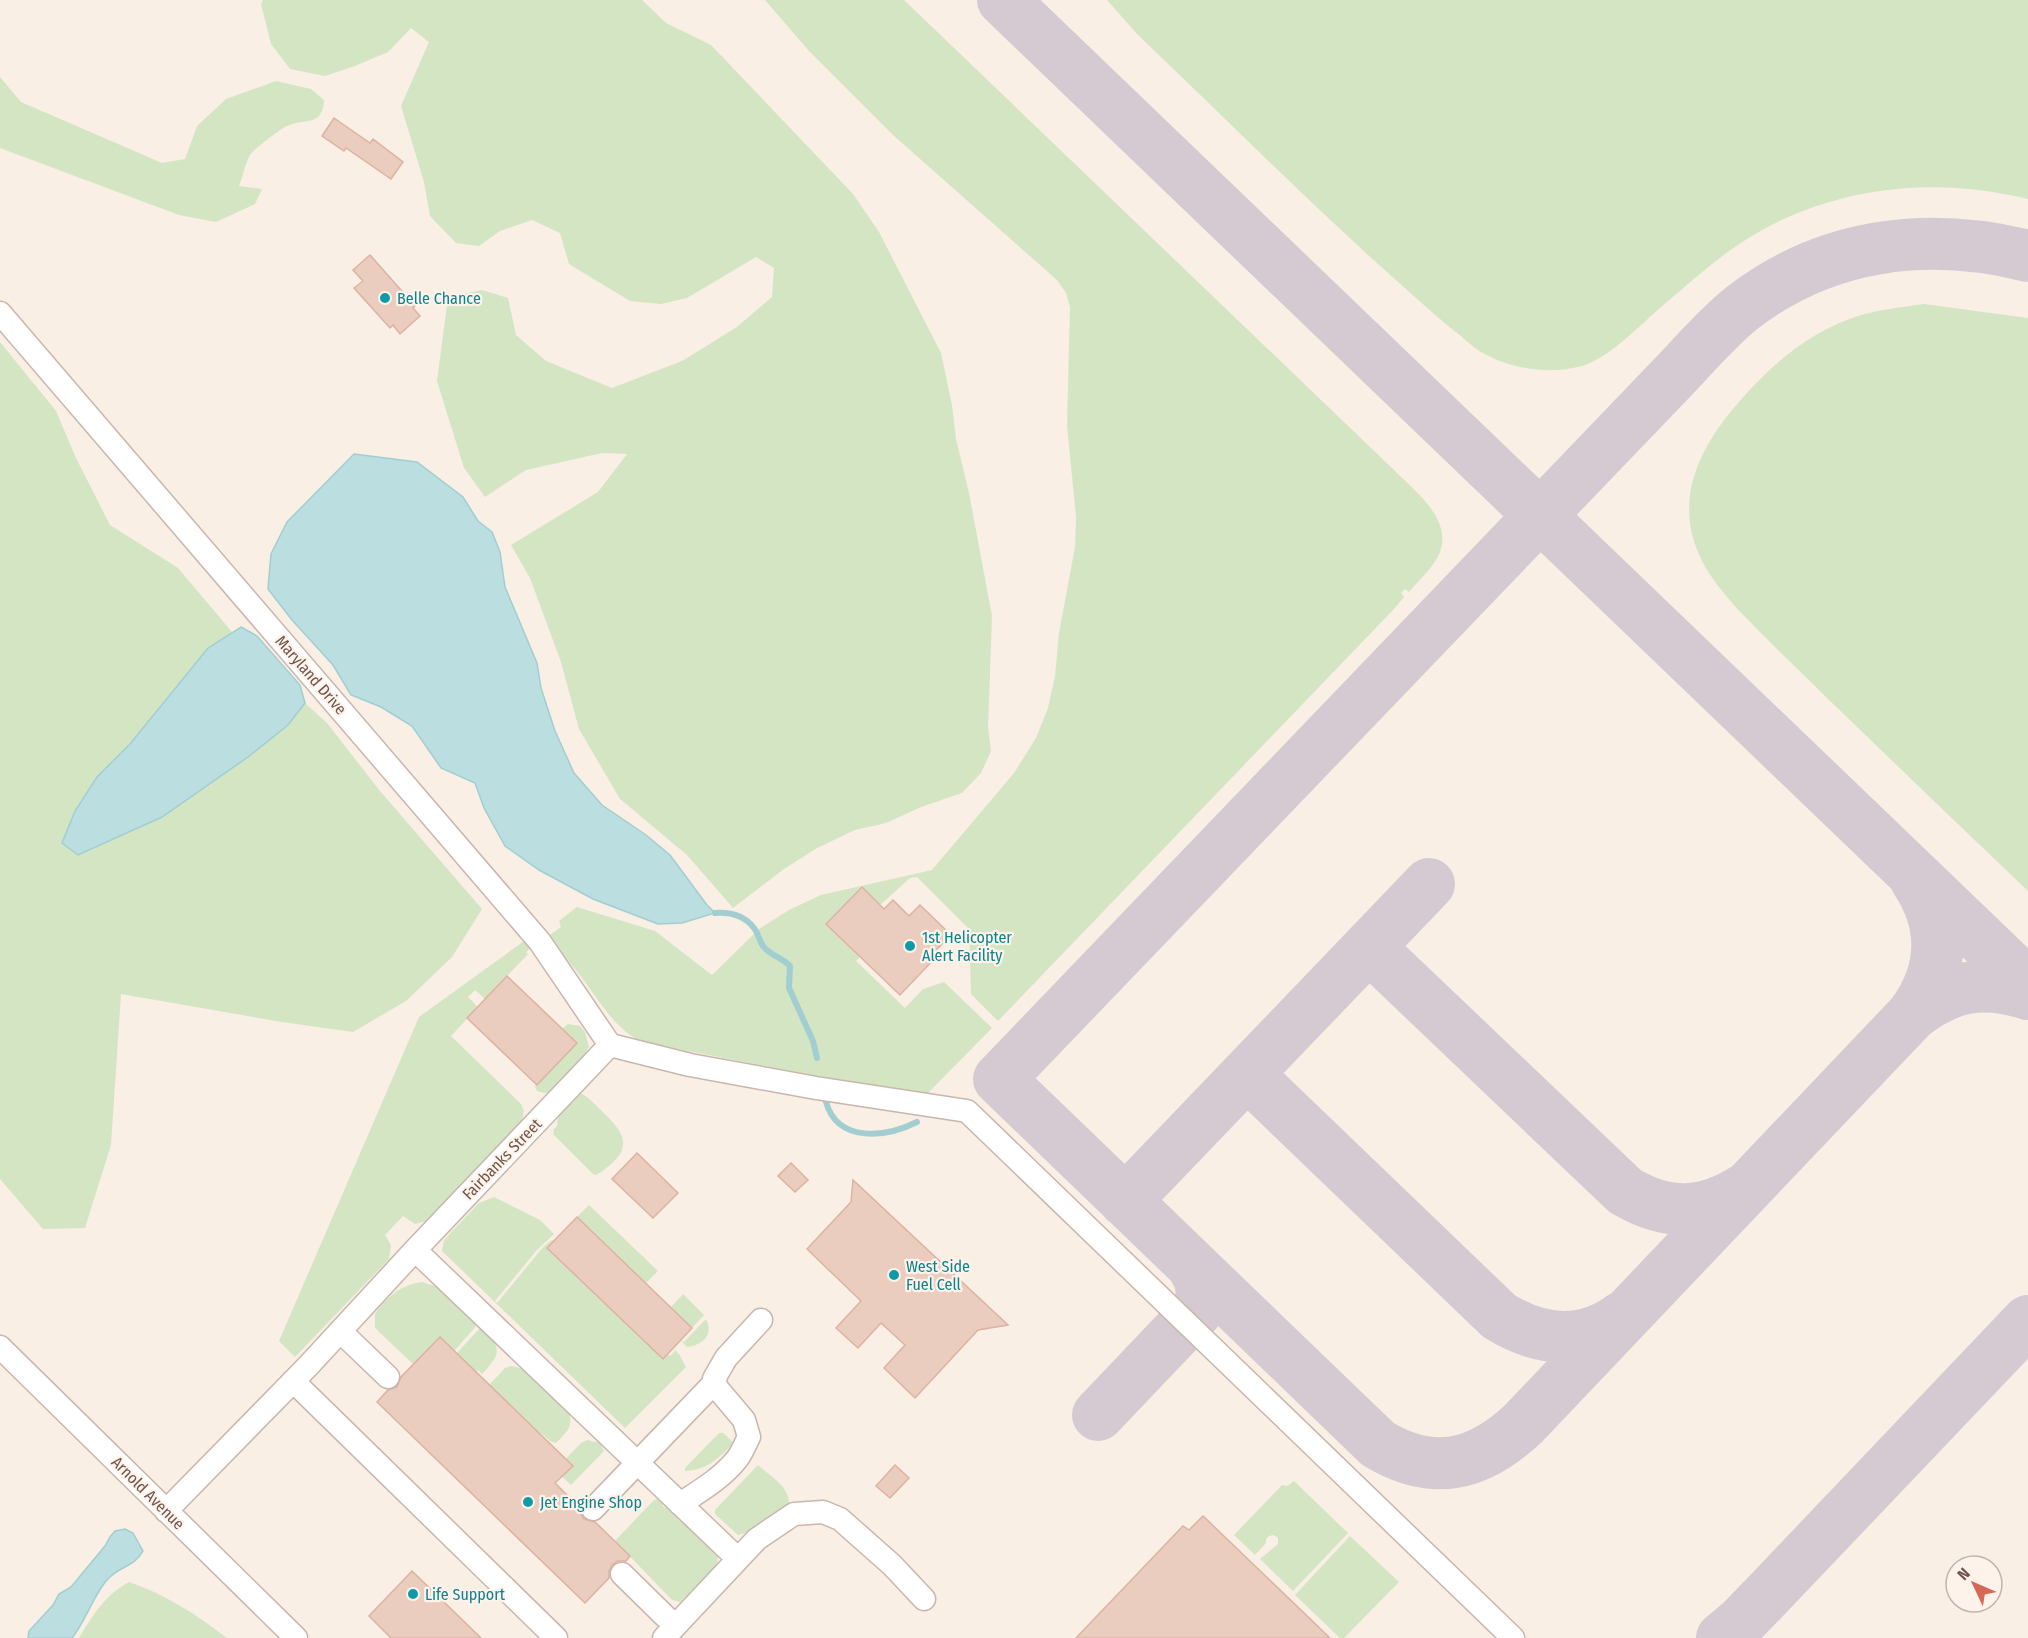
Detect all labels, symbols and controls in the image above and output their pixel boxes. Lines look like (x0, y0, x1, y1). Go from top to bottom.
place label: Belle Chance (397, 289, 481, 308)
marker: Belle Chance (378, 291, 392, 305)
street label: Maryland Drive (271, 632, 351, 718)
place label: 1st Helicopter Alert Facility (922, 928, 1012, 965)
marker: 1st Helicopter Alert Facility (903, 939, 917, 953)
street label: Fairbanks Street (459, 1114, 546, 1204)
place label: West Side Fuel Cell (906, 1257, 970, 1294)
marker: West Side Fuel Cell (887, 1268, 901, 1282)
street label: Arnold Avenue (108, 1453, 189, 1534)
place label: Jet Engine Shop (540, 1493, 642, 1512)
marker: Jet Engine Shop (521, 1495, 535, 1509)
north arrow (1944, 1554, 2004, 1614)
text: N (1953, 1564, 1974, 1584)
place label: Life Support (425, 1585, 506, 1604)
marker: Life Support (406, 1587, 420, 1601)

